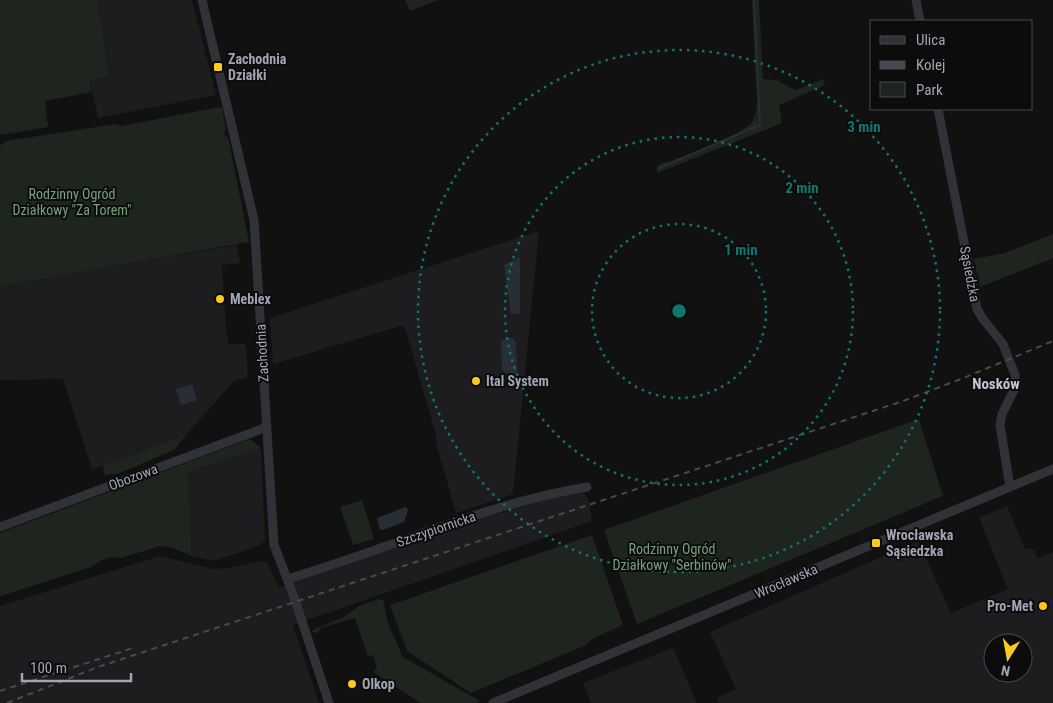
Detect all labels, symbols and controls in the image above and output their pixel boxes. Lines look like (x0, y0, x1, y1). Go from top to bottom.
legend (870, 20, 1033, 110)
text: Ulica (916, 31, 945, 49)
place label: Zachodnia Działki (228, 51, 287, 83)
text: Kolej (916, 56, 945, 74)
marker: Zachodnia Działki (212, 61, 224, 73)
text: Park (916, 81, 943, 99)
text: 3 min (847, 118, 881, 136)
text: 2 min (785, 179, 819, 197)
park label: Rodzinny Ogród Działkowy "Za Torem" (12, 186, 132, 218)
text: 1 min (724, 241, 758, 259)
street label: Sąsiedzka (957, 245, 983, 303)
place label: Meblex (230, 291, 271, 307)
marker: Meblex (214, 293, 226, 305)
centre of rings (670, 302, 688, 320)
street label: Zachodnia (252, 324, 272, 382)
place label: Ital System (486, 373, 549, 389)
marker: Ital System (470, 375, 482, 387)
district label: Nosków (972, 375, 1020, 393)
street label: Obozowa (106, 460, 160, 494)
street label: Szczypiornicka (394, 508, 478, 550)
place label: Wrocławska Sąsiedzka (886, 527, 954, 559)
marker: Wrocławska Sąsiedzka (870, 537, 882, 549)
park label: Rodzinny Ogród Działkowy "Serbinów" (612, 541, 732, 573)
street label: Wrocławska (752, 561, 820, 601)
place label: Pro-Met (987, 598, 1033, 614)
marker: Pro-Met (1037, 600, 1049, 612)
north arrow (983, 633, 1033, 683)
scale bar (22, 650, 131, 682)
text: 100 m (30, 659, 67, 677)
text: N (1000, 662, 1011, 679)
place label: Olkop (362, 676, 395, 692)
marker: Olkop (346, 678, 358, 690)

